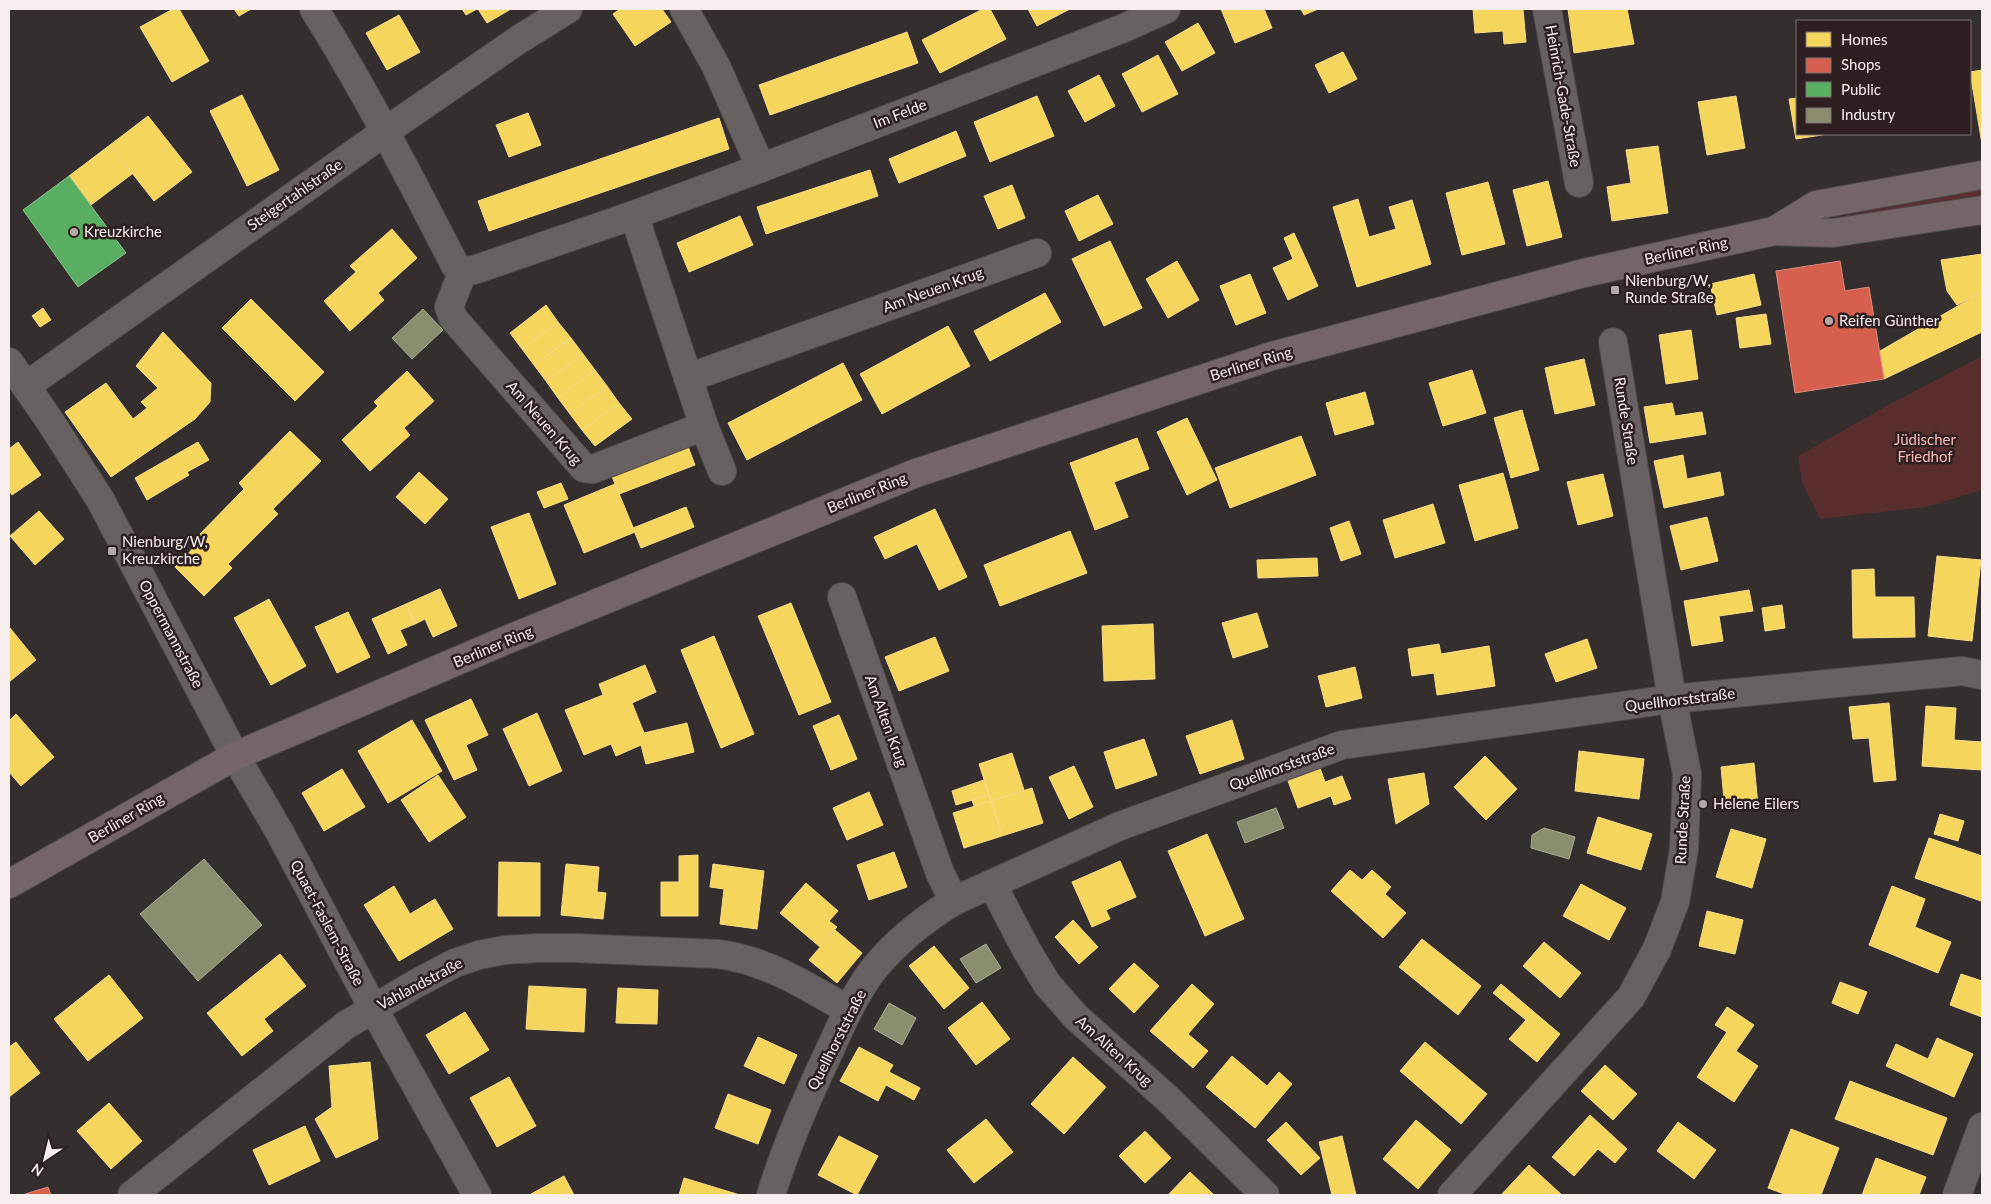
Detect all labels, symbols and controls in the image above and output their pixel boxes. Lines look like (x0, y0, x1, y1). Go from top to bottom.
legend (1796, 20, 1971, 135)
street label: Heinrich-Gade-Straße (1543, 23, 1585, 168)
text: Homes (1841, 30, 1887, 48)
text: Shops (1841, 55, 1881, 73)
text: Public (1841, 80, 1881, 98)
street label: Im Felde (870, 95, 929, 131)
text: Industry (1841, 105, 1896, 123)
street label: Steigertahlstraße (243, 155, 345, 234)
place label: Kreuzkirche (84, 222, 162, 240)
marker: Kreuzkirche (68, 226, 80, 238)
street label: Berliner Ring (1643, 232, 1729, 268)
street label: Am Neuen Krug (880, 262, 985, 316)
place label: Nienburg/W, Runde Straße (1625, 271, 1714, 306)
marker: Nienburg/W, Runde Straße (1609, 284, 1621, 296)
place label: Reifen Günther (1839, 311, 1940, 329)
marker: Reifen Günther (1823, 315, 1835, 327)
street label: Berliner Ring (1208, 342, 1294, 384)
street label: Runde Straße (1611, 376, 1643, 466)
street label: Am Neuen Krug (503, 377, 586, 468)
park label: Jüdischer Friedhof (1894, 430, 1956, 465)
street label: Berliner Ring (824, 468, 909, 516)
place label: Nienburg/W, Kreuzkirche (122, 532, 208, 567)
marker: Nienburg/W, Kreuzkirche (106, 545, 118, 557)
street label: Oppermannstraße (136, 576, 208, 691)
street label: Berliner Ring (450, 621, 535, 671)
street label: Am Alten Krug (862, 672, 912, 769)
street label: Quellhorststraße (1624, 683, 1736, 715)
street label: Quellhorststraße (1227, 739, 1337, 793)
street label: Runde Straße (1671, 775, 1693, 865)
street label: Berliner Ring (84, 788, 167, 846)
place label: Helene Eilers (1713, 794, 1799, 812)
marker: Helene Eilers (1697, 798, 1709, 810)
street label: Quaet-Faslem-Straße (287, 857, 369, 989)
street label: Vahlandstraße (374, 953, 465, 1013)
street label: Quellhorststraße (803, 986, 869, 1093)
street label: Am Alten Krug (1073, 1011, 1157, 1089)
north arrow (20, 1134, 70, 1184)
text: N (28, 1160, 47, 1180)

